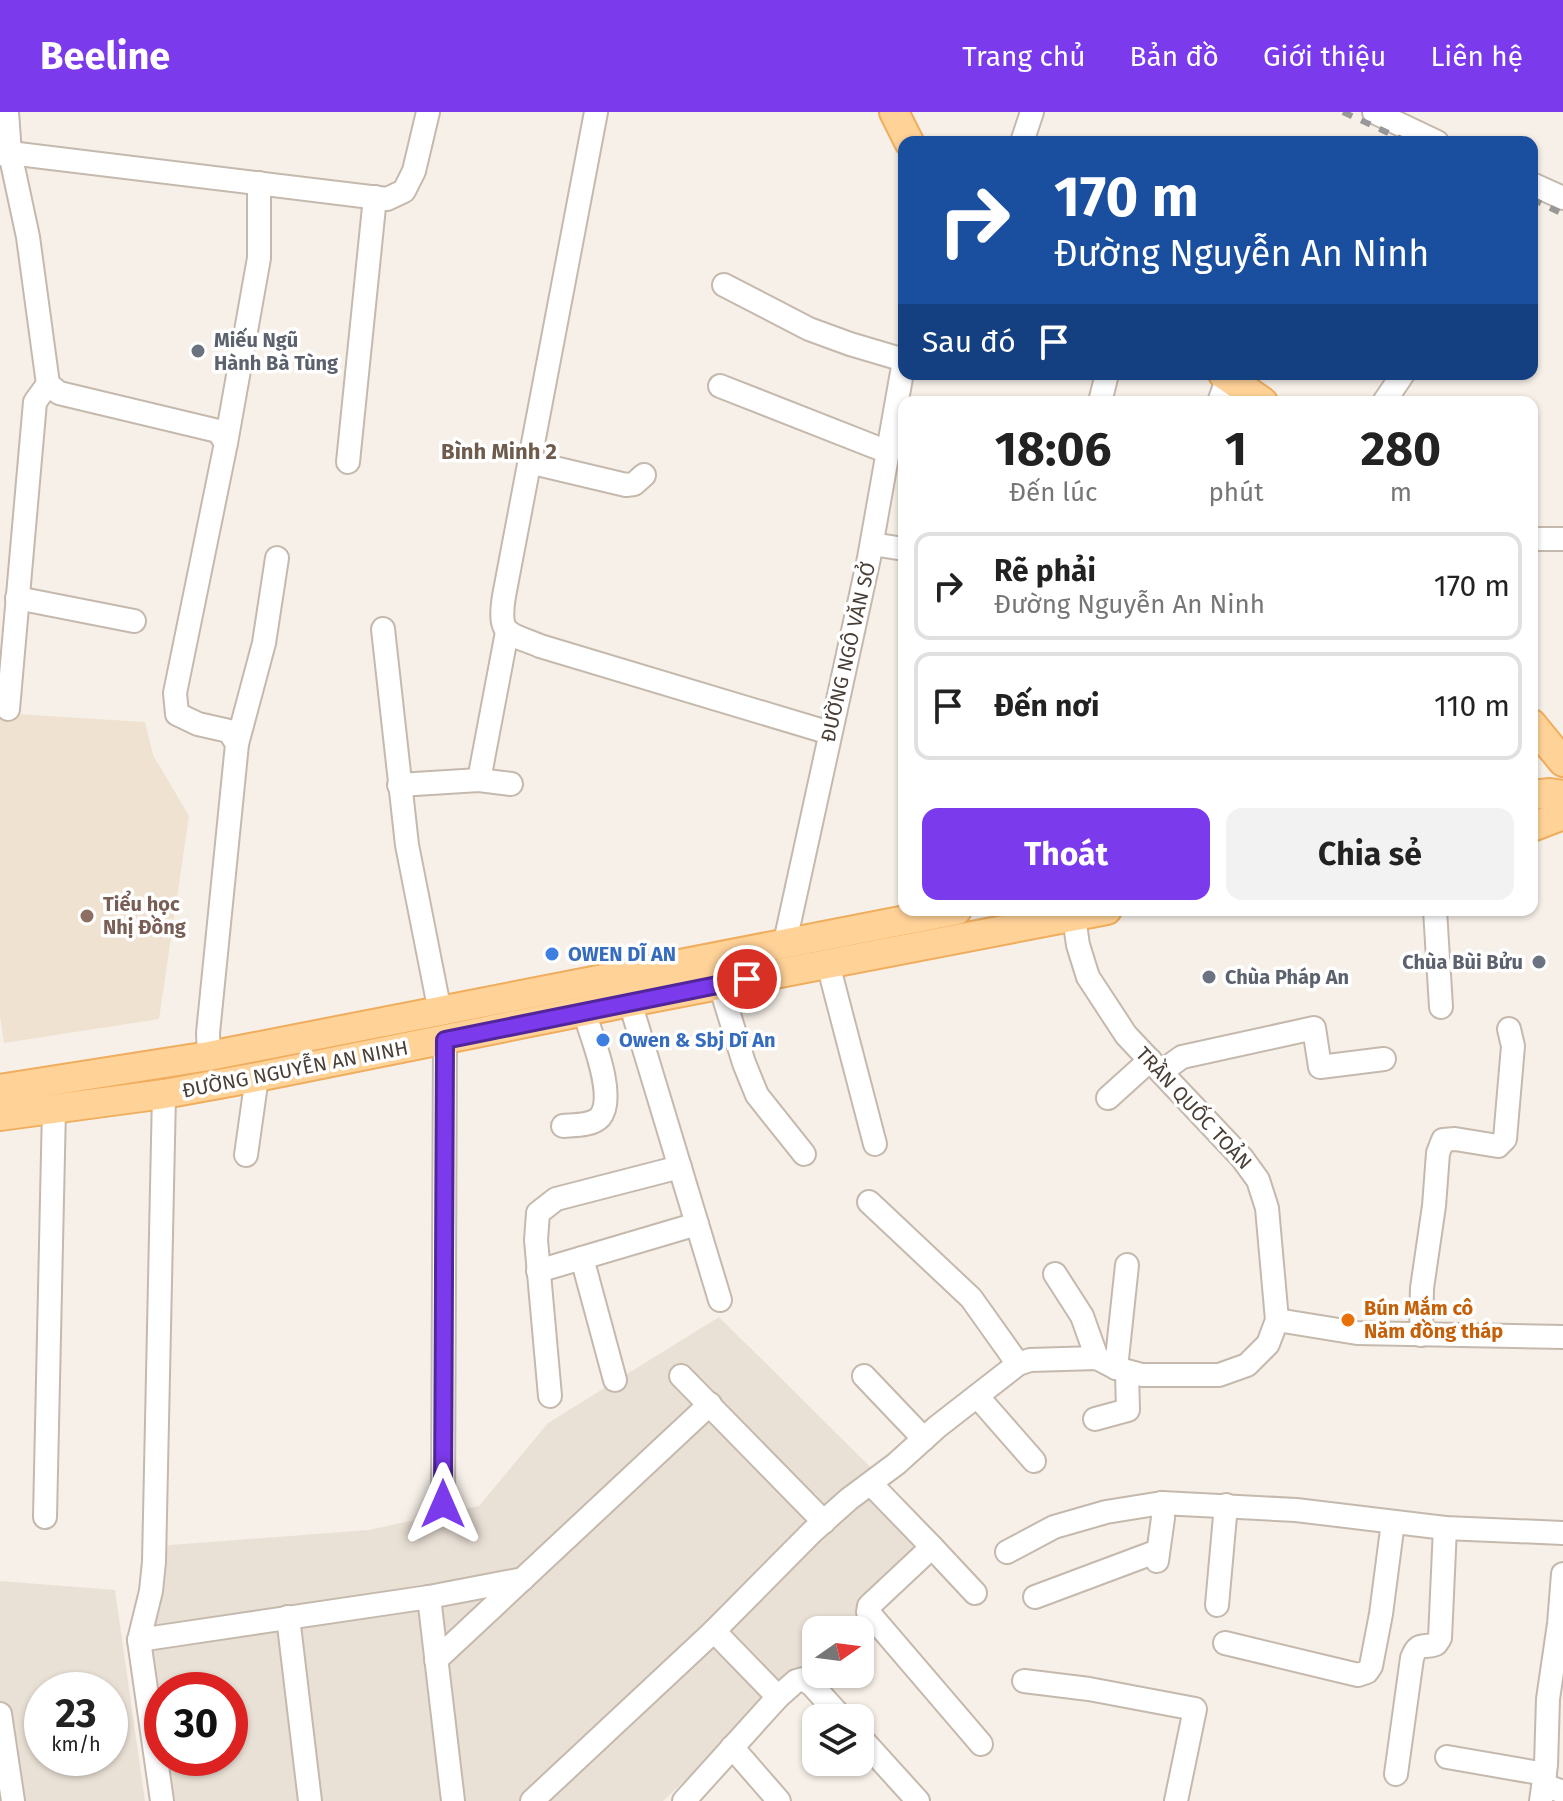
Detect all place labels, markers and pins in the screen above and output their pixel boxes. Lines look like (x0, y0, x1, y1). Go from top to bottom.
place label: Miếu Ngũ Hành Bà Tùng (214, 327, 339, 375)
marker: Miếu Ngũ Hành Bà Tùng (189, 342, 207, 360)
place label: Tiểu học Nhị Đồng (103, 890, 187, 939)
marker: Tiểu học Nhị Đồng (78, 907, 96, 925)
place label: OWEN DĨ AN (568, 942, 676, 966)
marker: OWEN DĨ AN (543, 945, 561, 963)
pin (713, 945, 781, 1013)
place label: Chùa Bùi Bửu (1402, 950, 1523, 974)
marker: Chùa Bùi Bửu (1530, 953, 1548, 971)
place label: Chùa Pháp An (1225, 965, 1349, 989)
marker: Chùa Pháp An (1200, 968, 1218, 986)
place label: Owen & Sbj Dĩ An (619, 1028, 776, 1052)
marker: Owen & Sbj Dĩ An (594, 1031, 612, 1049)
place label: Bún Mắm cô Năm đồng tháp (1364, 1295, 1503, 1343)
marker: Bún Mắm cô Năm đồng tháp (1339, 1311, 1357, 1329)

